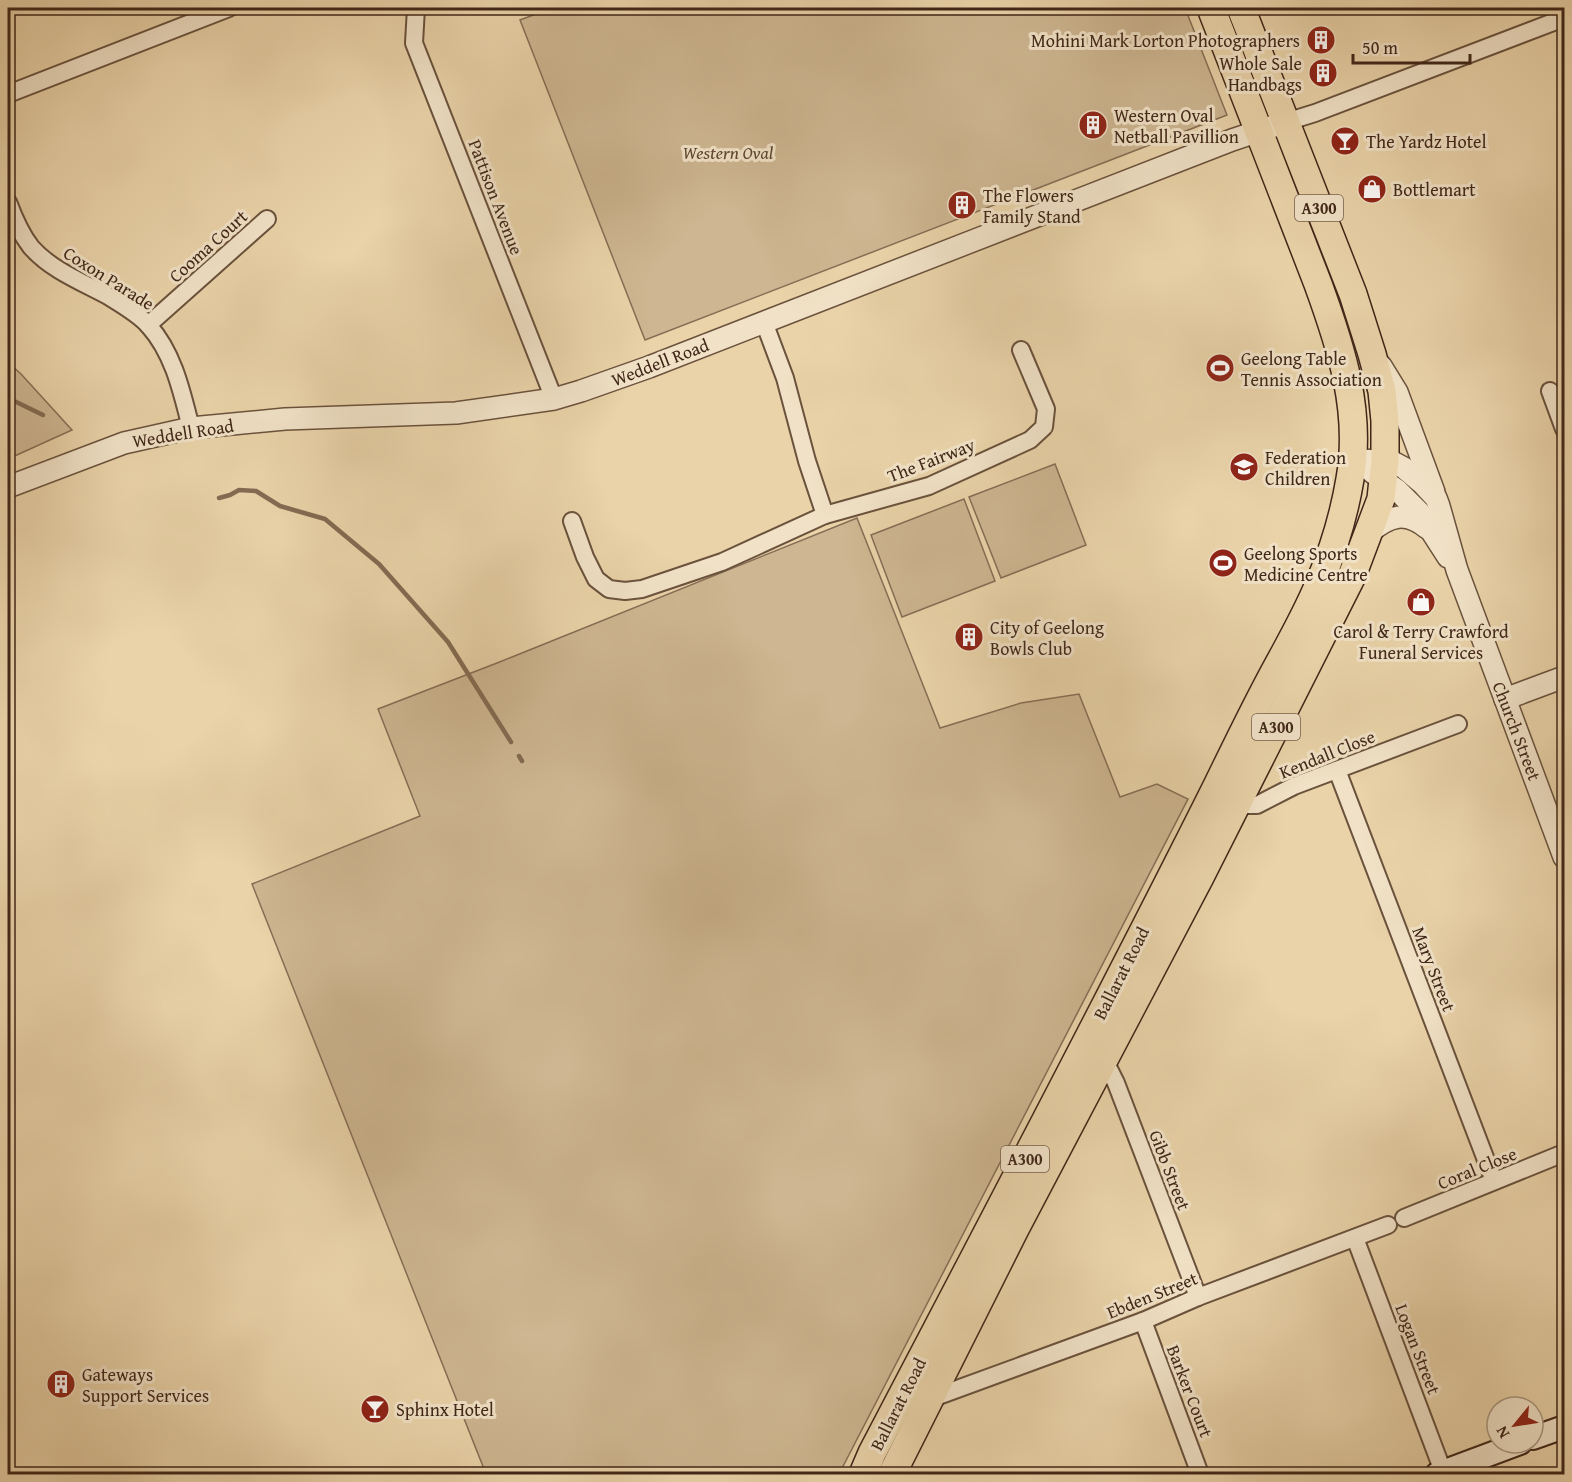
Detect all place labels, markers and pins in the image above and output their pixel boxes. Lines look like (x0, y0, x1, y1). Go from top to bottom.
building icon: Mohini Mark Lorton Photographers (1305, 24, 1337, 56)
place label: Mohini Mark Lorton Photographers (1031, 27, 1300, 54)
place label: Whole Sale Handbags (1219, 50, 1302, 98)
building icon: Whole Sale Handbags (1307, 57, 1339, 89)
place label: Western Oval Netball Pavillion (1114, 102, 1239, 150)
building icon: Western Oval Netball Pavillion (1077, 109, 1109, 141)
bar icon: The Yardz Hotel (1329, 125, 1361, 157)
place label: The Yardz Hotel (1366, 128, 1487, 155)
shop icon: Bottlemart (1356, 173, 1388, 205)
place label: Bottlemart (1393, 176, 1476, 203)
place label: The Flowers Family Stand (983, 182, 1081, 230)
building icon: The Flowers Family Stand (946, 189, 978, 221)
place label: Geelong Table Tennis Association (1241, 345, 1382, 393)
sports icon: Geelong Table Tennis Association (1204, 352, 1236, 384)
place label: Federation Children (1265, 444, 1346, 492)
school or university icon: Federation Children (1228, 451, 1260, 483)
place label: Geelong Sports Medicine Centre (1244, 540, 1368, 588)
sports icon: Geelong Sports Medicine Centre (1207, 547, 1239, 579)
shop icon: Carol & Terry Crawford Funeral Services (1405, 586, 1437, 618)
place label: City of Geelong Bowls Club (990, 614, 1104, 662)
place label: Carol & Terry Crawford Funeral Services (1333, 618, 1509, 666)
building icon: City of Geelong Bowls Club (953, 621, 985, 653)
place label: Gateways Support Services (82, 1361, 209, 1409)
building icon: Gateways Support Services (45, 1368, 77, 1400)
bar icon: Sphinx Hotel (359, 1393, 391, 1425)
place label: Sphinx Hotel (396, 1396, 494, 1423)

